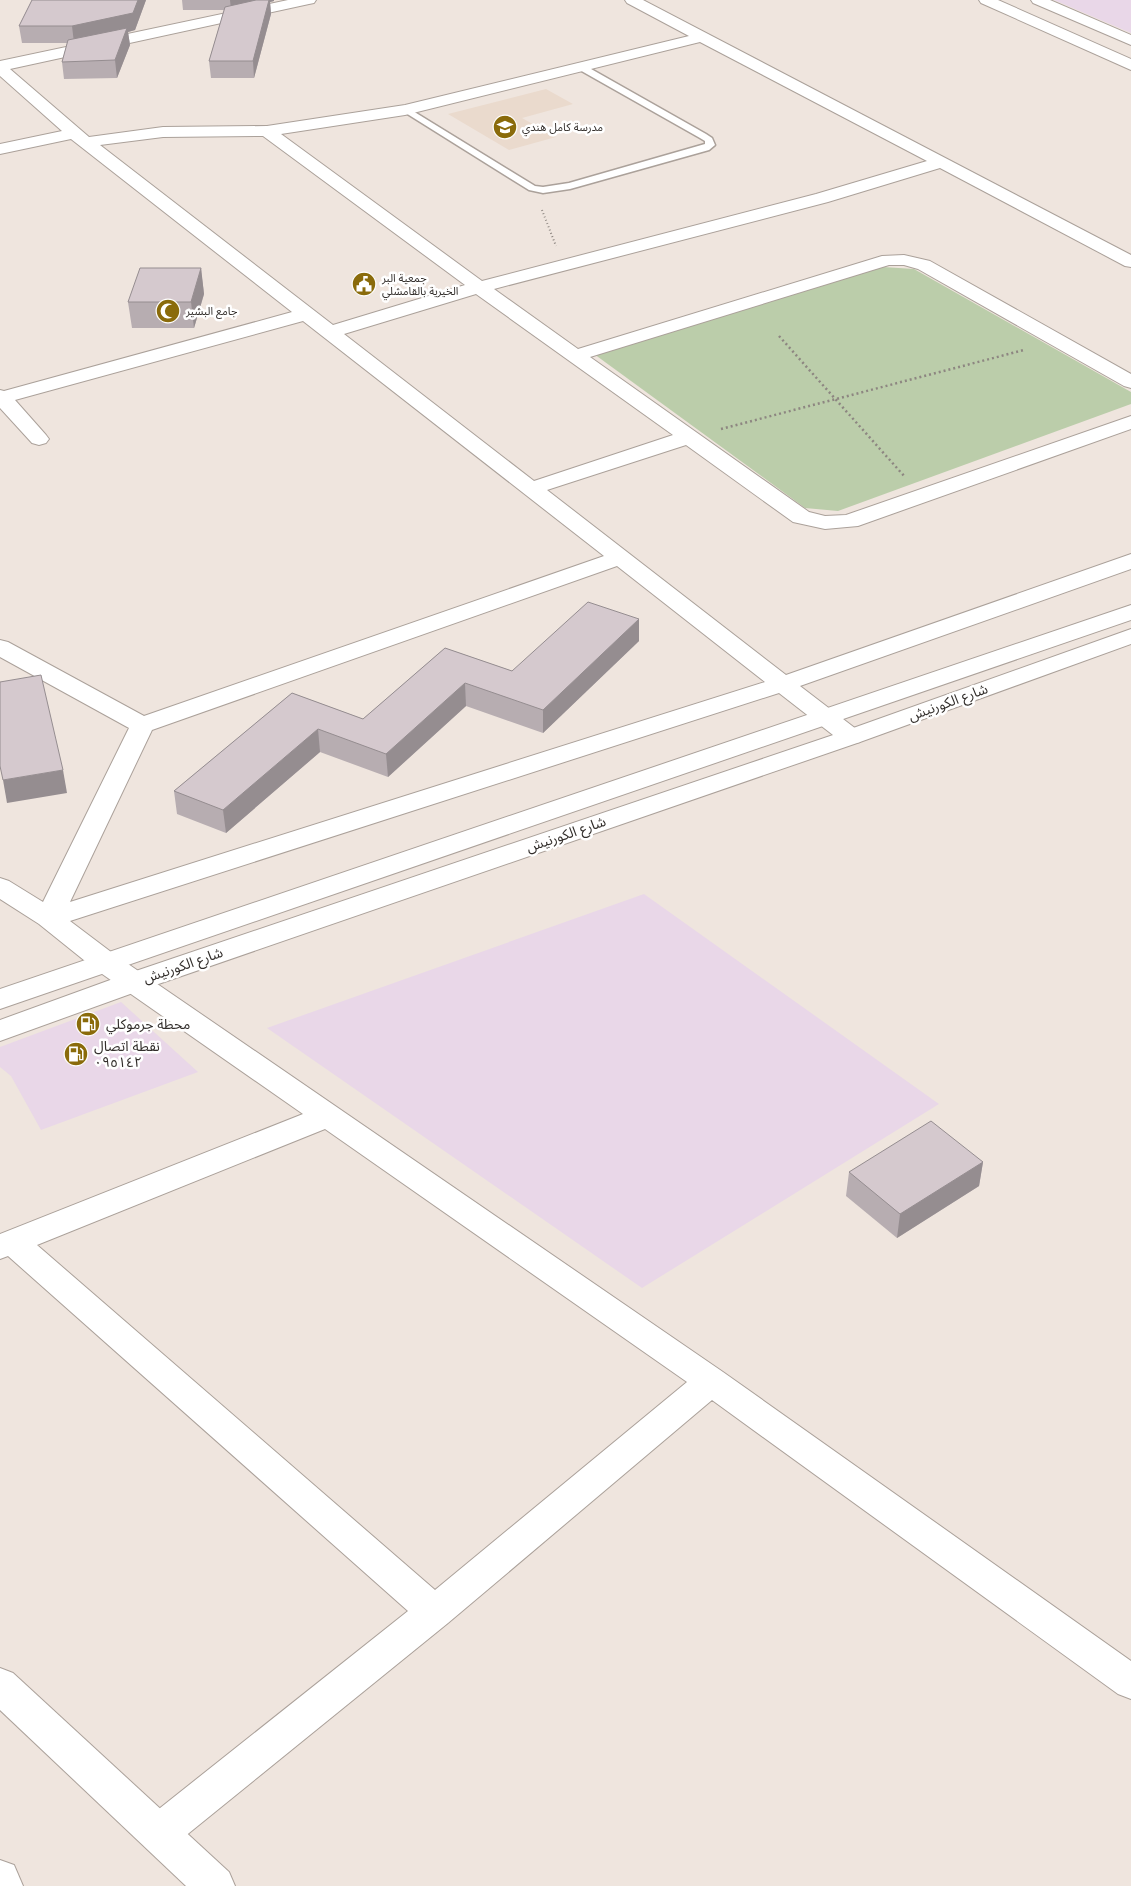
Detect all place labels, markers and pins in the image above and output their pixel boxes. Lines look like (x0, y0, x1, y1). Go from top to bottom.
school or university icon: مدرسة كامل هندي (492, 114, 518, 140)
place label: مدرسة كامل هندي (522, 120, 603, 137)
public building icon: جمعية البر الخيرية بالقامشلي (351, 271, 377, 297)
place label: جمعية البر الخيرية بالقامشلي (381, 271, 458, 301)
mosque icon: جامع البشير (155, 298, 181, 324)
place label: جامع البشير (185, 304, 238, 319)
fuel station icon: محطة جرموكلي (75, 1011, 101, 1037)
place label: محطة جرموكلي (106, 1015, 190, 1035)
place label: نقطة اتصال ٠٩٥١٤٢ (94, 1037, 160, 1071)
fuel station icon: نقطة اتصال ٠٩٥١٤٢ (63, 1041, 89, 1067)

